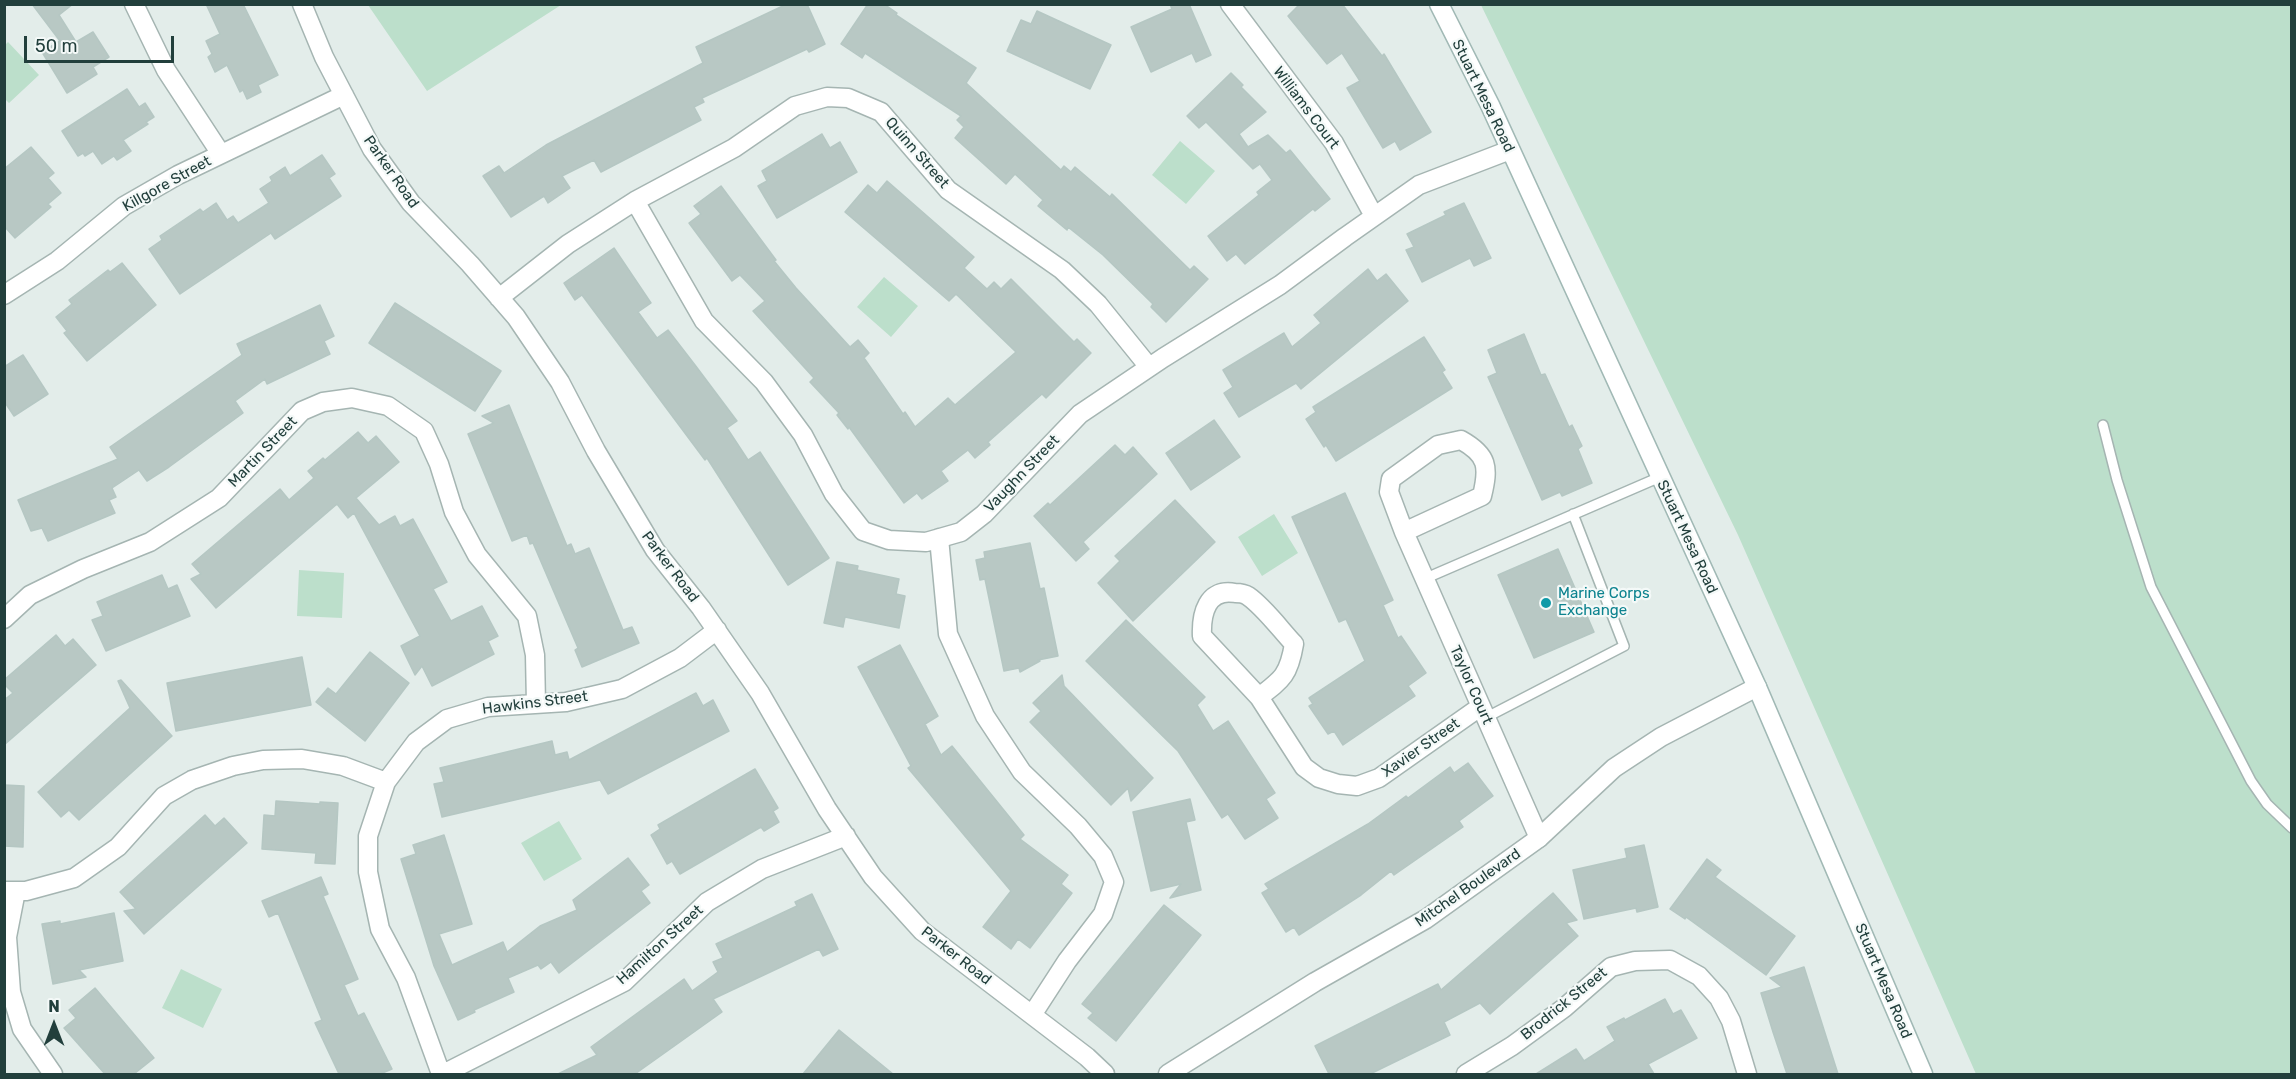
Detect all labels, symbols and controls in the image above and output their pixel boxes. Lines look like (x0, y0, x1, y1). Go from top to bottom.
scale bar (27, 24, 177, 62)
text: 50 m (35, 35, 78, 57)
street label: Stuart Mesa Road (1448, 37, 1518, 155)
street label: Williams Court (1269, 63, 1343, 153)
street label: Quinn Street (881, 114, 953, 192)
street label: Parker Road (359, 132, 423, 212)
street label: Killgore Street (120, 152, 214, 216)
street label: Martin Street (225, 413, 301, 491)
street label: Vaughn Street (981, 432, 1063, 516)
street label: Stuart Mesa Road (1653, 477, 1721, 597)
street label: Parker Road (637, 528, 703, 606)
place label: Marine Corps Exchange (1558, 585, 1650, 620)
marker: Marine Corps Exchange (1539, 596, 1553, 610)
street label: Taylor Court (1446, 643, 1496, 727)
street label: Hawkins Street (481, 688, 589, 718)
street label: Xavier Street (1379, 715, 1463, 781)
street label: Mitchel Boulevard (1412, 845, 1524, 931)
street label: Hamilton Street (613, 901, 707, 989)
street label: Stuart Mesa Road (1851, 921, 1915, 1041)
street label: Parker Road (917, 923, 995, 989)
street label: Brodrick Street (1517, 964, 1611, 1044)
north arrow (24, 995, 84, 1055)
text: N (48, 997, 60, 1016)

